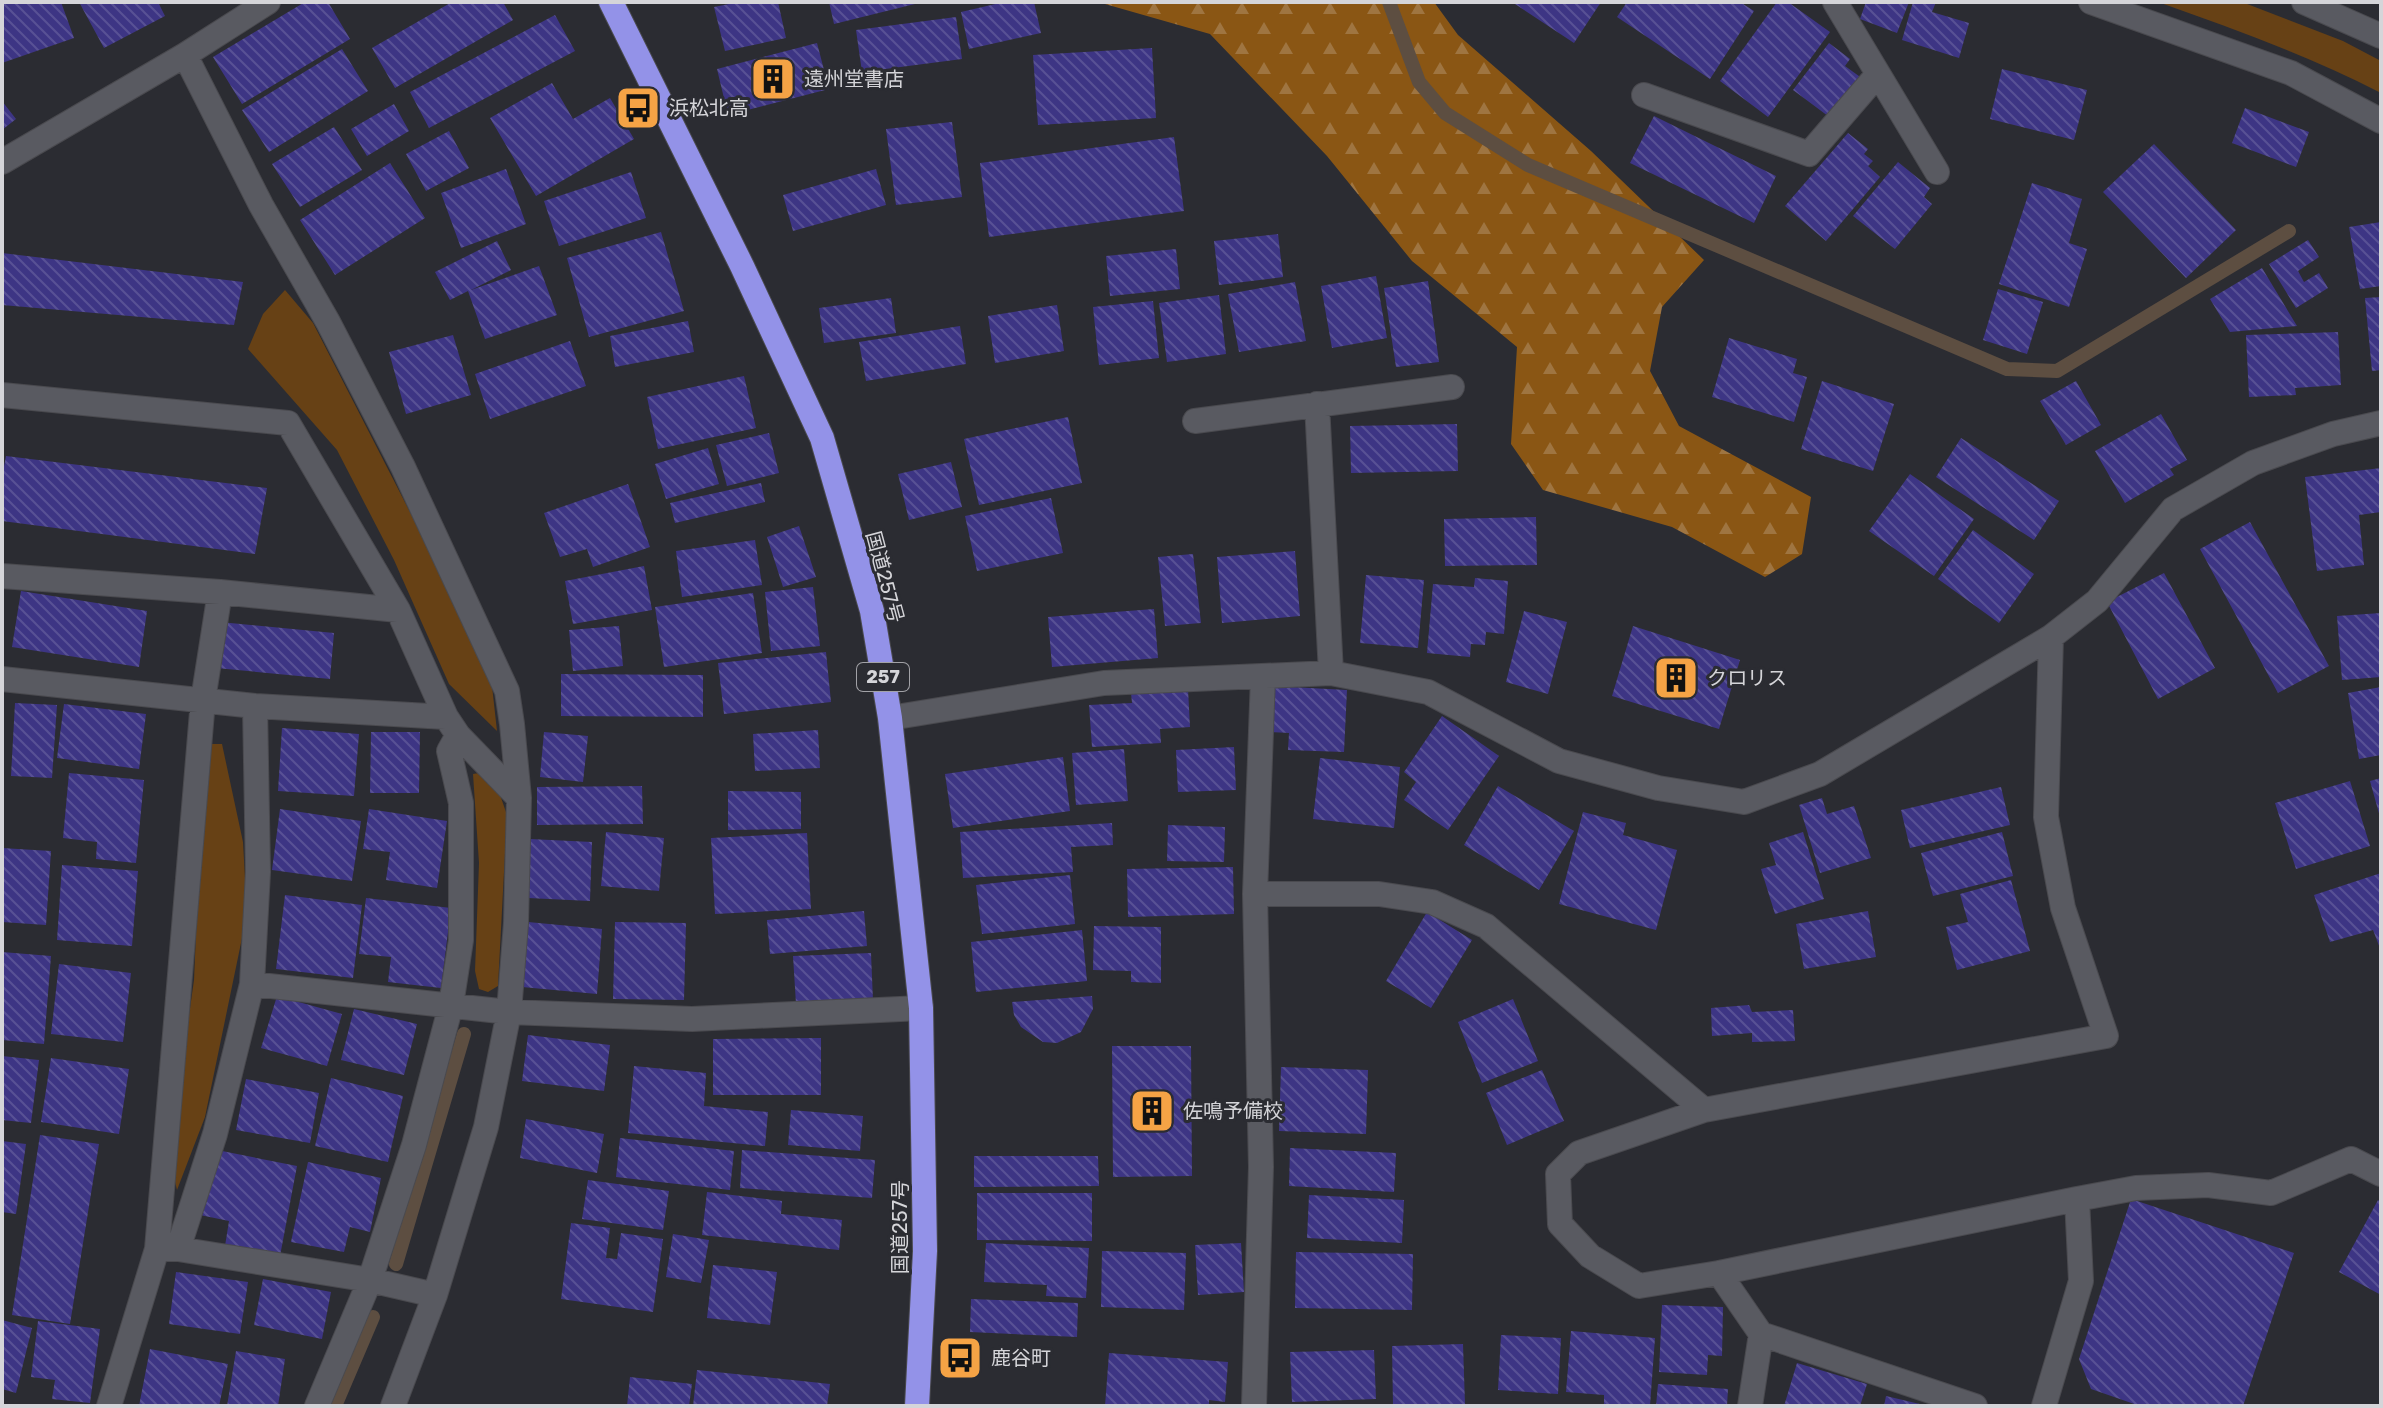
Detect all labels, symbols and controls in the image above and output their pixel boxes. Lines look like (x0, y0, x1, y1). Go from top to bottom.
building icon: 遠州堂書店 (749, 55, 797, 103)
place label: 遠州堂書店 (804, 67, 904, 91)
bus stop icon: 浜松北高 (614, 84, 662, 132)
place label: 浜松北高 (669, 96, 749, 120)
street label: 国道257号 (861, 529, 909, 625)
building icon: クロリス (1652, 654, 1700, 702)
road number: 257 (857, 663, 909, 691)
place label: クロリス (1707, 666, 1787, 690)
building icon: 佐鳴予備校 (1128, 1087, 1176, 1135)
place label: 佐鳴予備校 (1183, 1099, 1283, 1123)
street label: 国道257号 (888, 1180, 912, 1274)
bus stop icon: 鹿谷町 (936, 1334, 984, 1382)
place label: 鹿谷町 (991, 1346, 1051, 1370)

